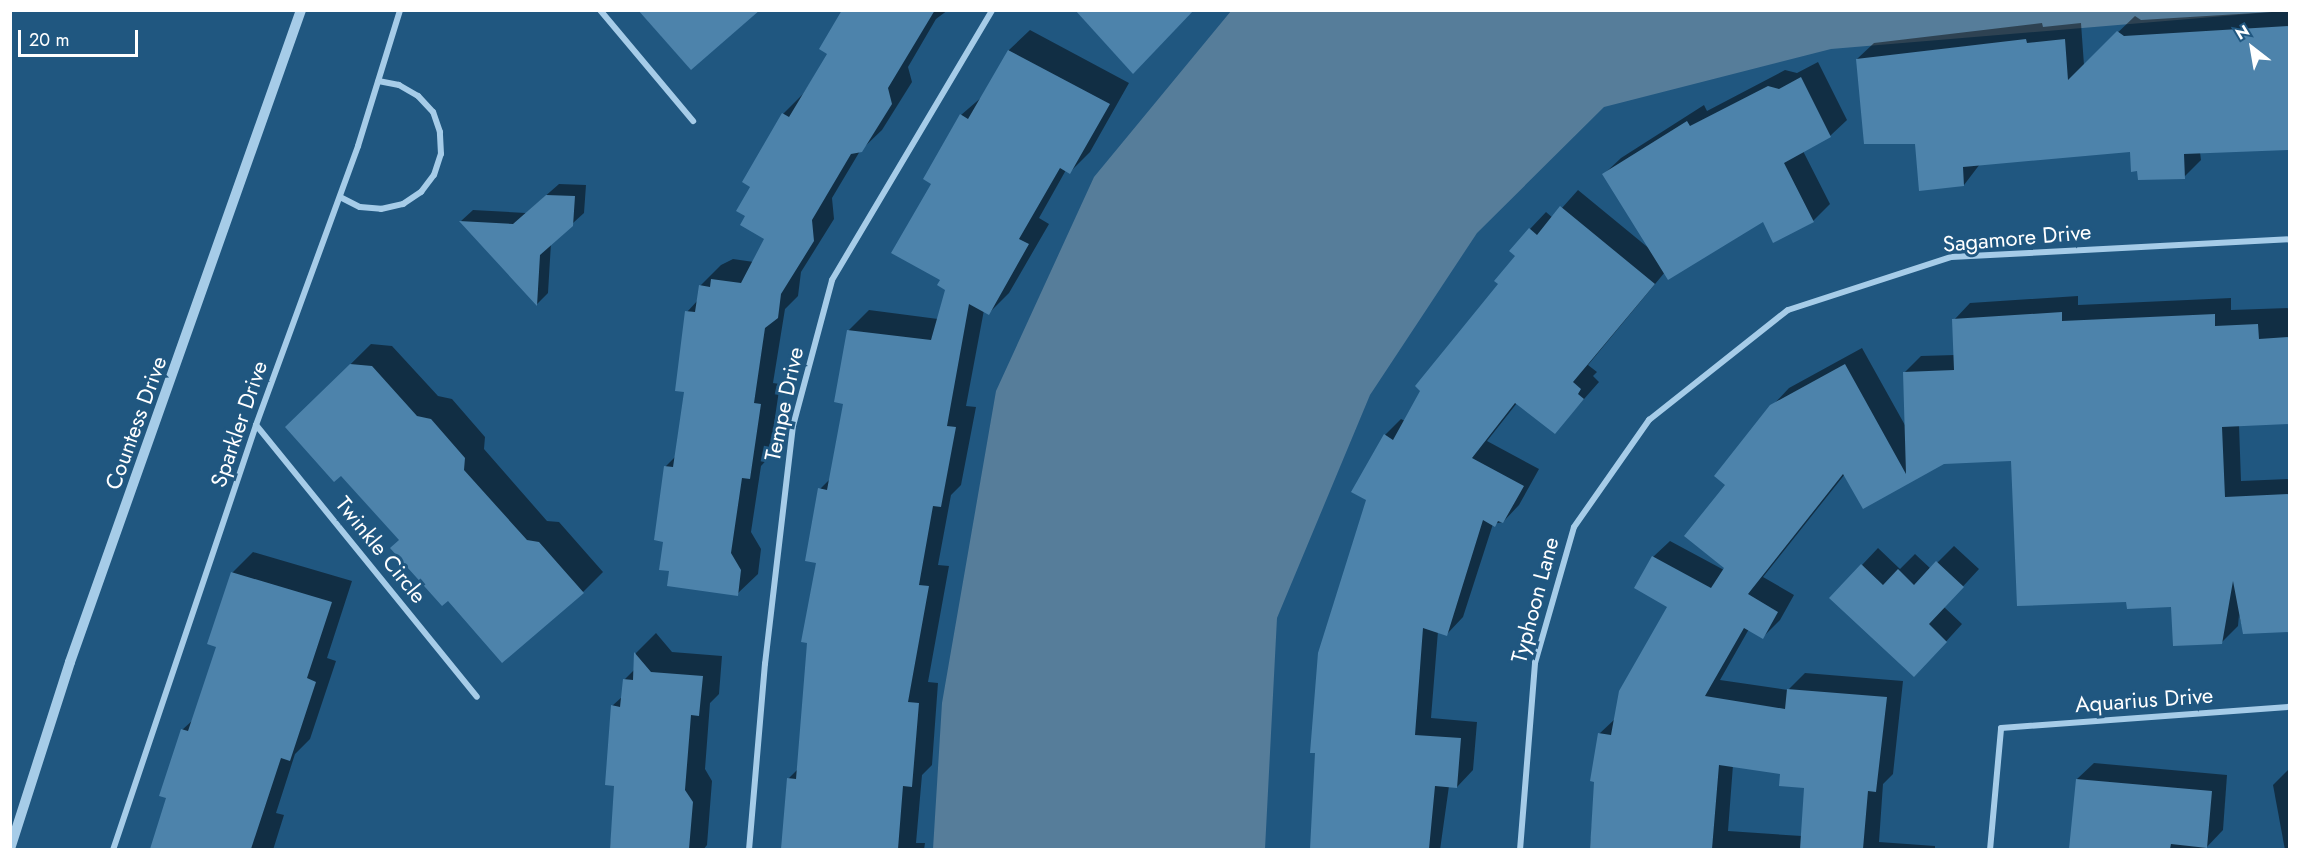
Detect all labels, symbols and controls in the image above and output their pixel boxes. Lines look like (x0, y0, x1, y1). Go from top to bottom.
scale bar (21, 18, 141, 56)
north arrow (2222, 18, 2282, 78)
text: N (2231, 19, 2254, 45)
text: 20 m (29, 27, 69, 53)
street label: Sagamore Drive (1942, 218, 2092, 258)
street label: Tempe Drive (759, 345, 809, 463)
street label: Countess Drive (100, 353, 172, 493)
street label: Sparkler Drive (205, 357, 273, 491)
street label: Twinkle Circle (330, 491, 432, 609)
street label: Typhoon Lane (1506, 534, 1564, 666)
street label: Aquarius Drive (2074, 682, 2214, 718)

